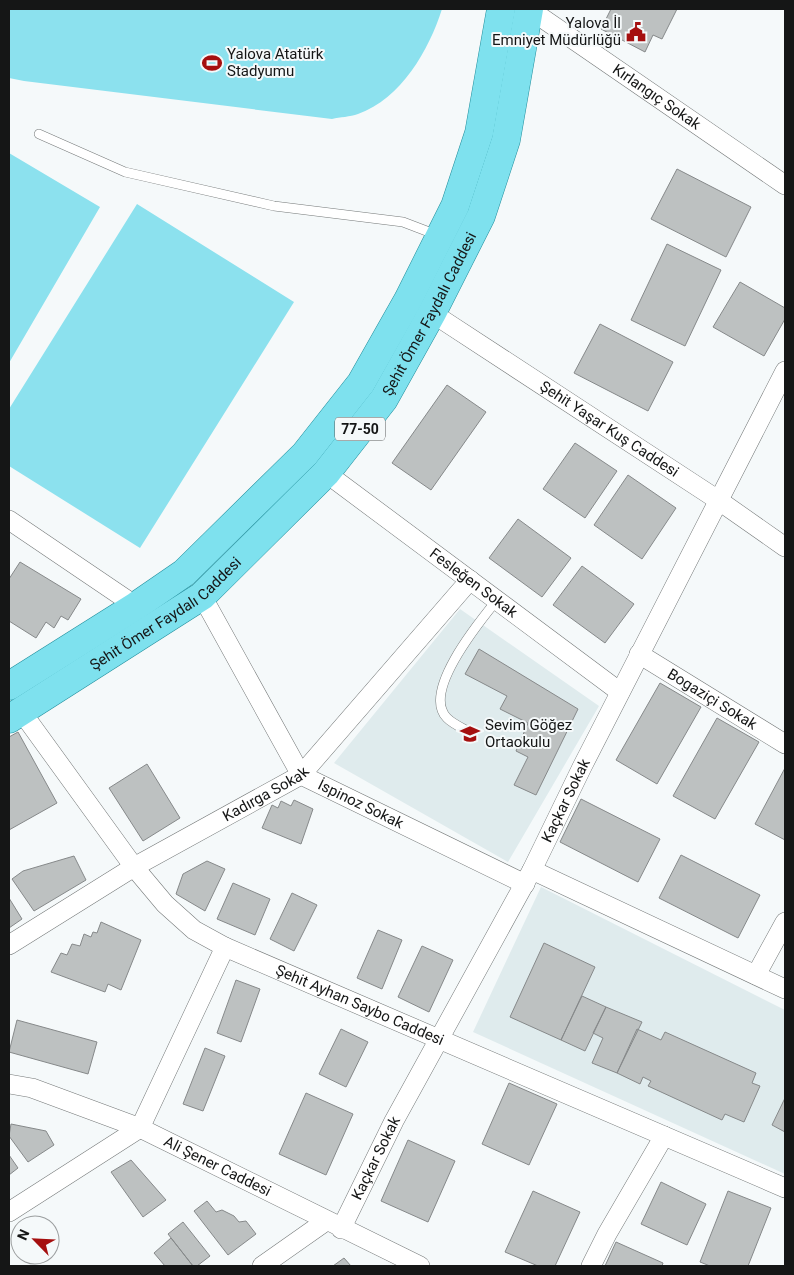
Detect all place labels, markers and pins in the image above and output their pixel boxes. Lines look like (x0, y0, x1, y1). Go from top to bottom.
place label: Yalova İl Emniyet Müdürlüğü (492, 14, 621, 49)
public building icon: Yalova İl Emniyet Müdürlüğü (625, 21, 647, 43)
place label: Yalova Atatürk Stadyumu (227, 45, 324, 80)
sports icon: Yalova Atatürk Stadyumu (201, 52, 223, 74)
place label: Sevim Göğez Ortaokulu (485, 716, 572, 751)
school or university icon: Sevim Göğez Ortaokulu (459, 723, 481, 745)

